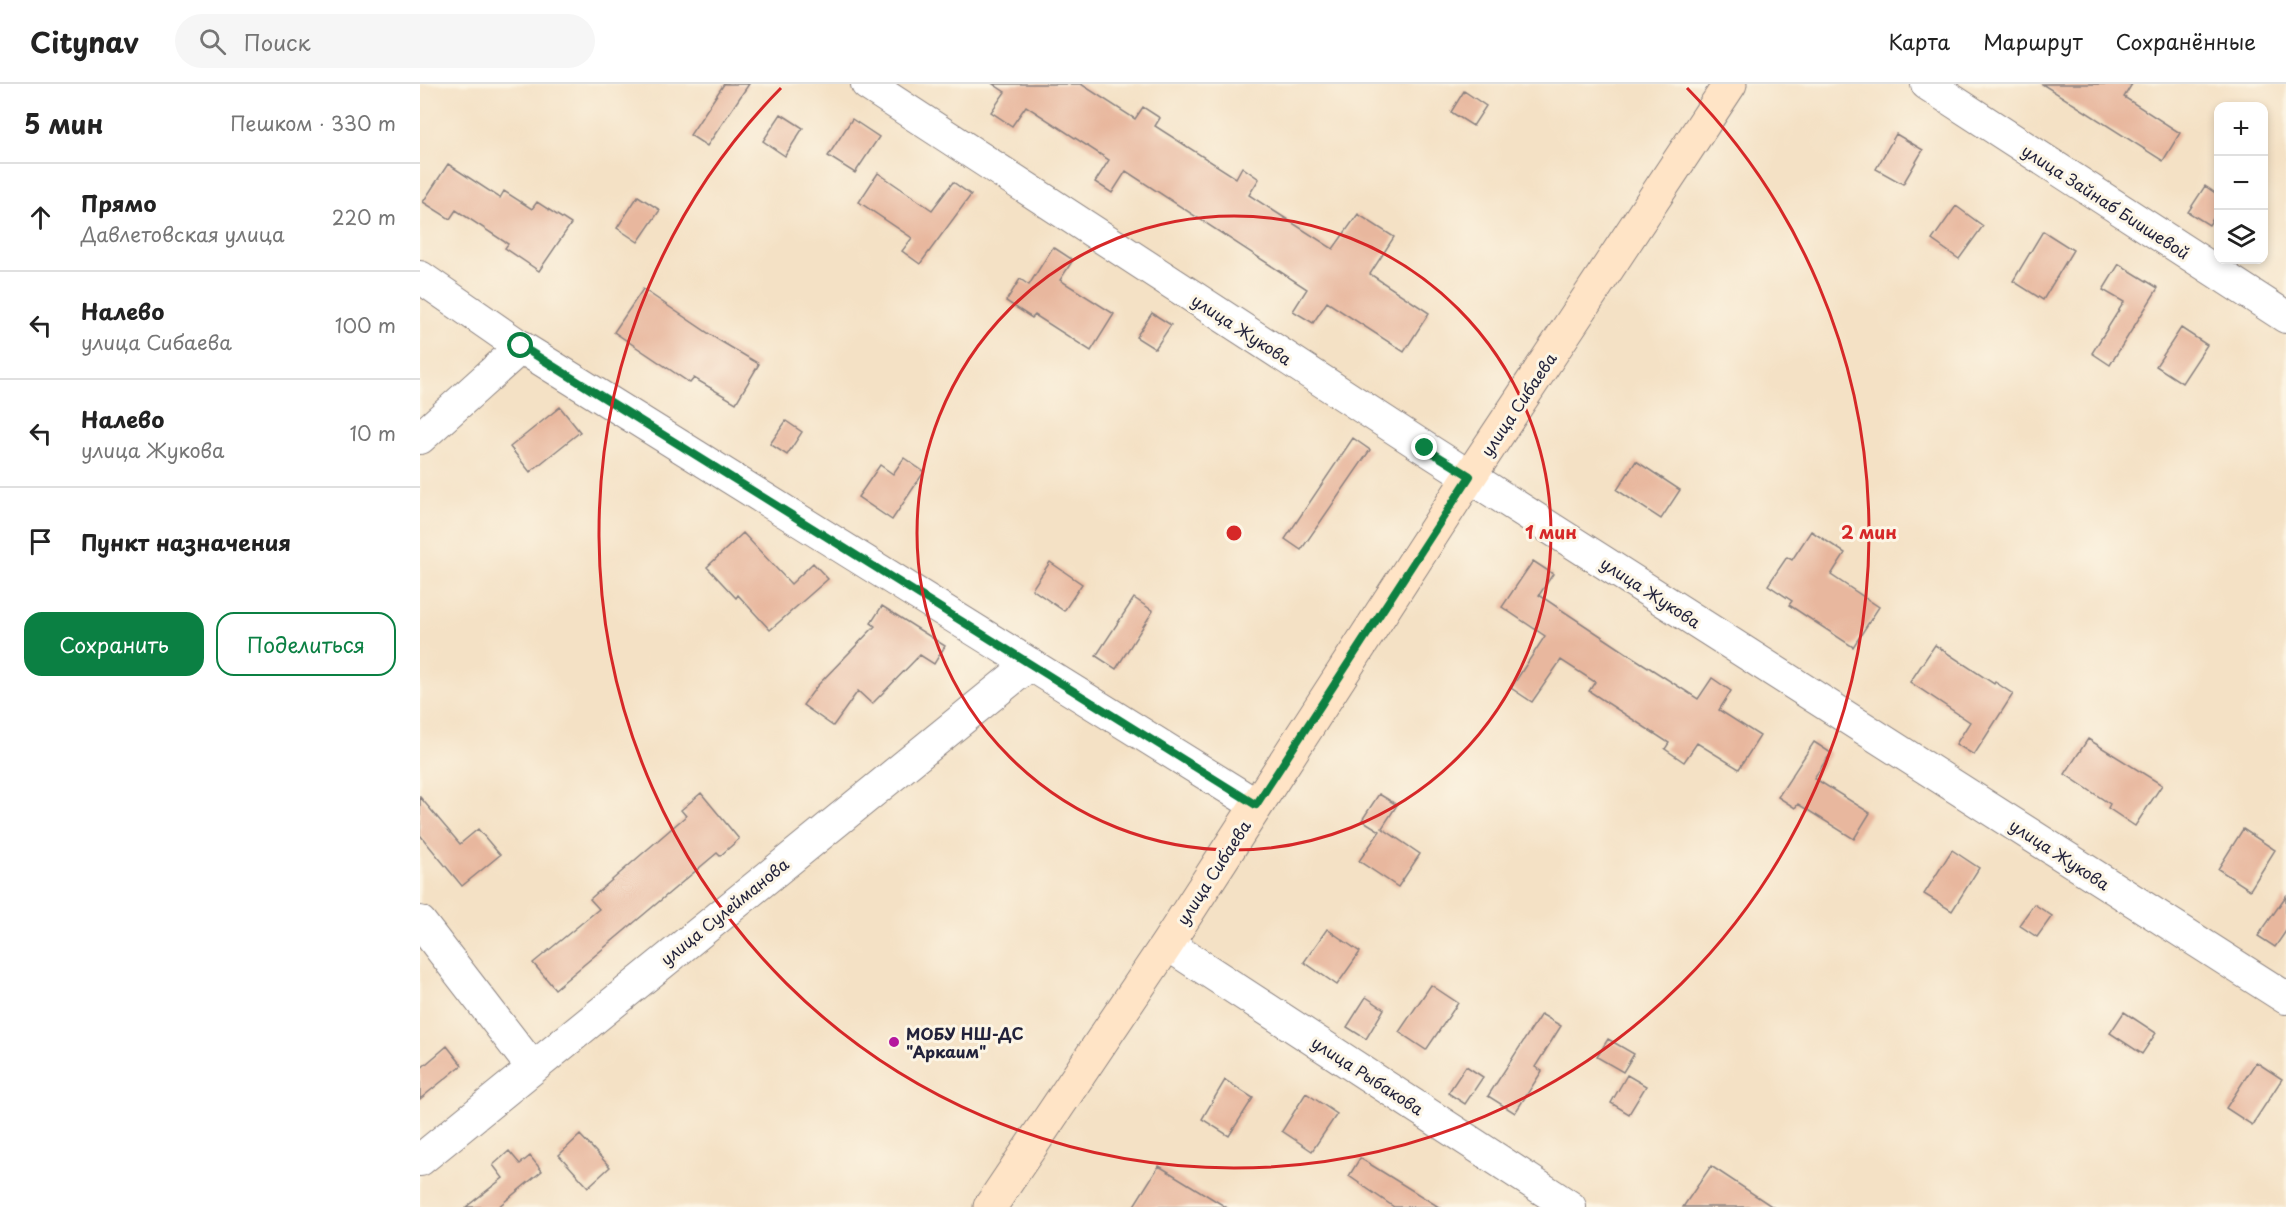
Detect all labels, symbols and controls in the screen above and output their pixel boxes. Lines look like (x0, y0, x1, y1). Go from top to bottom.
search box (175, 14, 595, 68)
text: Citynav (30, 20, 139, 63)
icon: search (196, 25, 229, 58)
text: Поиск (244, 25, 311, 58)
text: Карта (1889, 25, 1950, 57)
text: Маршрут (1983, 25, 2083, 57)
text: Сохранённые (2116, 25, 2256, 57)
map controls (2214, 102, 2268, 264)
button: + (2214, 102, 2268, 156)
text: 5 мин (24, 104, 103, 143)
text: Пешком · 330 m (230, 108, 396, 138)
street label: улица Зайнаб Биишевой (2017, 138, 2195, 264)
button: − (2214, 156, 2268, 210)
text: Прямо (81, 186, 156, 219)
icon: ahead (24, 201, 57, 234)
text: 220 m (332, 202, 396, 232)
button: layers (2214, 210, 2268, 264)
text: Давлетовская улица (81, 219, 285, 249)
street label: улица Жукова (1187, 288, 1297, 370)
text: Налево (81, 294, 164, 327)
icon: left (24, 309, 57, 342)
text: 100 m (335, 310, 396, 340)
text: улица Сибаева (81, 327, 232, 357)
route start (507, 332, 533, 358)
street label: улица Сибаева (1474, 347, 1562, 461)
text: Налево (81, 402, 164, 435)
icon: left (24, 417, 57, 450)
text: 10 m (349, 418, 396, 448)
route end (1411, 434, 1437, 460)
text: улица Жукова (81, 435, 224, 465)
text: 1 мин (1525, 518, 1577, 545)
text: 2 мин (1841, 518, 1897, 545)
centre of rings (1224, 523, 1244, 543)
icon: arrive (24, 525, 57, 558)
text: Пункт назначения (81, 525, 291, 558)
street label: улица Жукова (1596, 551, 1706, 633)
button: Сохранить (24, 612, 204, 676)
button: Поделиться (216, 612, 396, 676)
street label: улица Жукова (2005, 813, 2115, 895)
street label: улица Сибаева (1170, 815, 1256, 929)
street label: улица Сулейманова (655, 852, 793, 970)
place label: МОБУ НШ-ДС "Аркаим" (906, 1021, 1024, 1063)
street label: улица Рыбакова (1307, 1030, 1429, 1120)
marker: МОБУ НШ-ДС "Аркаим" (887, 1035, 901, 1049)

